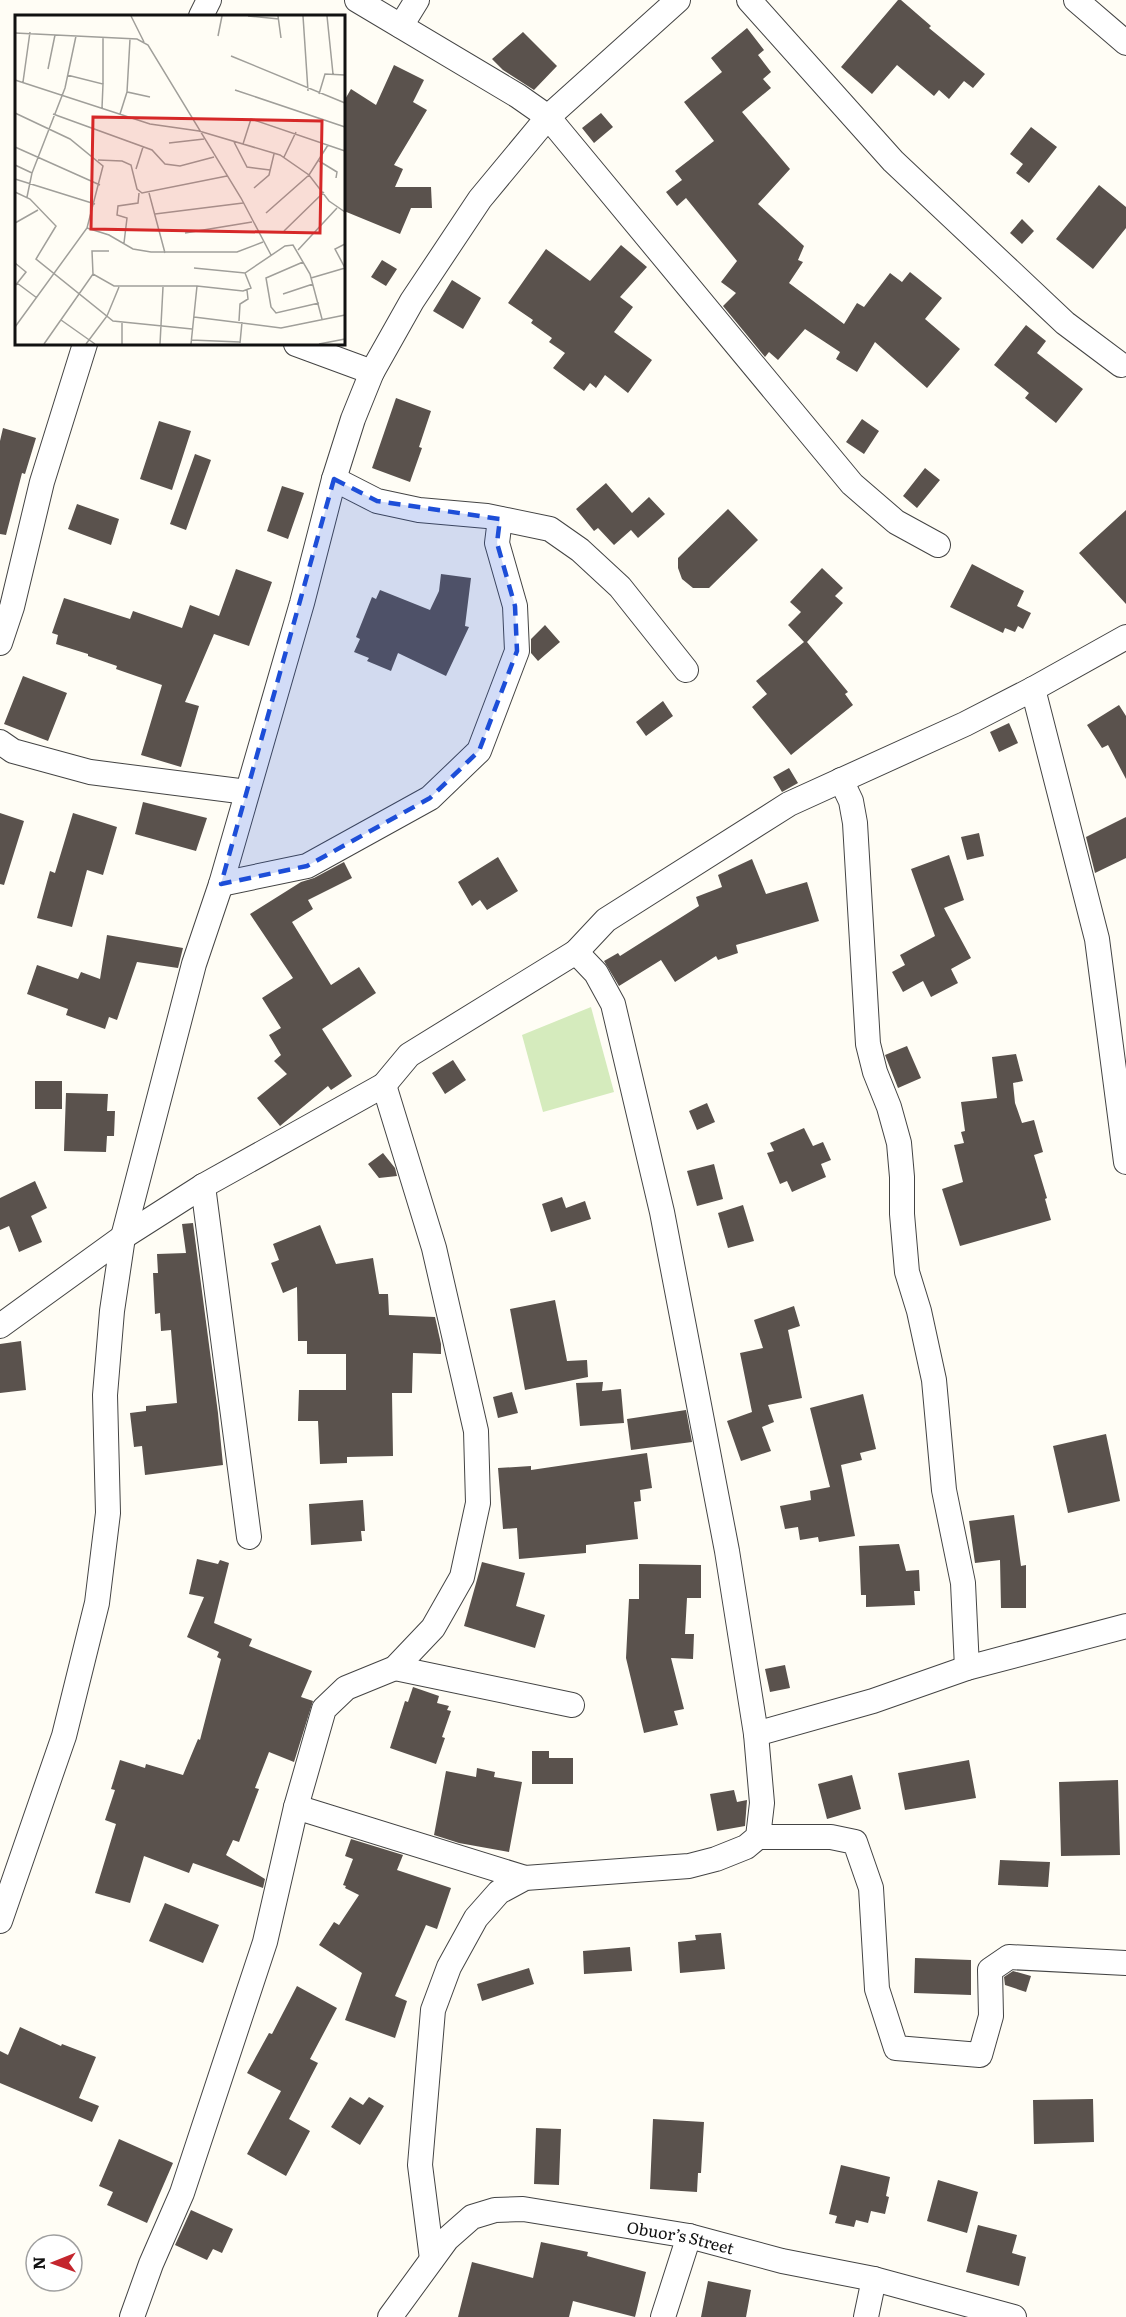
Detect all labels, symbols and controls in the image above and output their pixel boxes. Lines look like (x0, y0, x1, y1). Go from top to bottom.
inset map (15, 15, 345, 345)
street label: Obuor’s Street (625, 2214, 737, 2260)
north arrow (24, 2233, 84, 2293)
text: N (26, 2256, 50, 2270)

